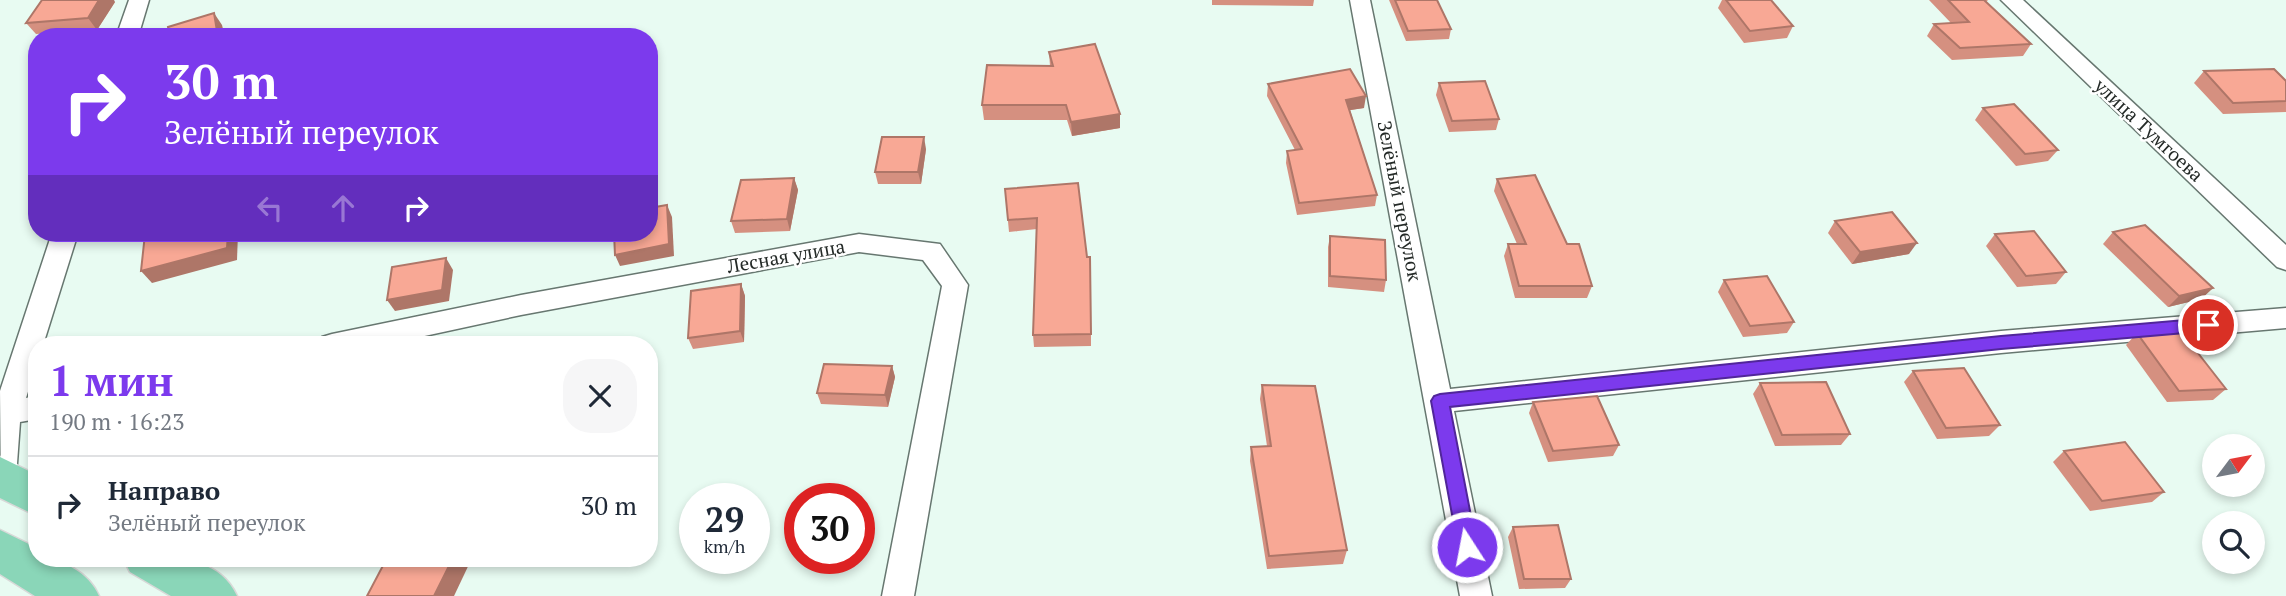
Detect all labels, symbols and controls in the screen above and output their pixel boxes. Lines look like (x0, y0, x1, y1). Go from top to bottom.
text: 30 m (164, 48, 278, 113)
icon: right (49, 56, 140, 147)
street label: улица Тумгоева (2089, 72, 2209, 187)
text: Зелёный переулок (164, 111, 439, 153)
street label: Зелёный переулок (1373, 118, 1428, 284)
icon: left (251, 189, 289, 227)
icon: ahead (324, 189, 362, 227)
icon: right (397, 189, 435, 227)
street label: Лесная улица (724, 233, 847, 278)
pin (2178, 295, 2238, 355)
icon: arrive (2189, 306, 2227, 344)
text: 1 мин (49, 352, 174, 408)
button: close (563, 359, 637, 433)
text: 190 m · 16:23 (49, 406, 184, 437)
north arrow (2202, 434, 2264, 497)
map controls (2202, 434, 2265, 574)
text: Направо (108, 473, 220, 507)
speed limit sign: 30 (784, 483, 875, 574)
icon: right (49, 486, 87, 524)
text: 30 m (581, 488, 637, 522)
text: 29 (705, 496, 744, 542)
text: Зелёный переулок (108, 507, 305, 538)
position arrow (1430, 510, 1504, 584)
button: search (2202, 511, 2265, 574)
text: km/h (704, 534, 745, 558)

